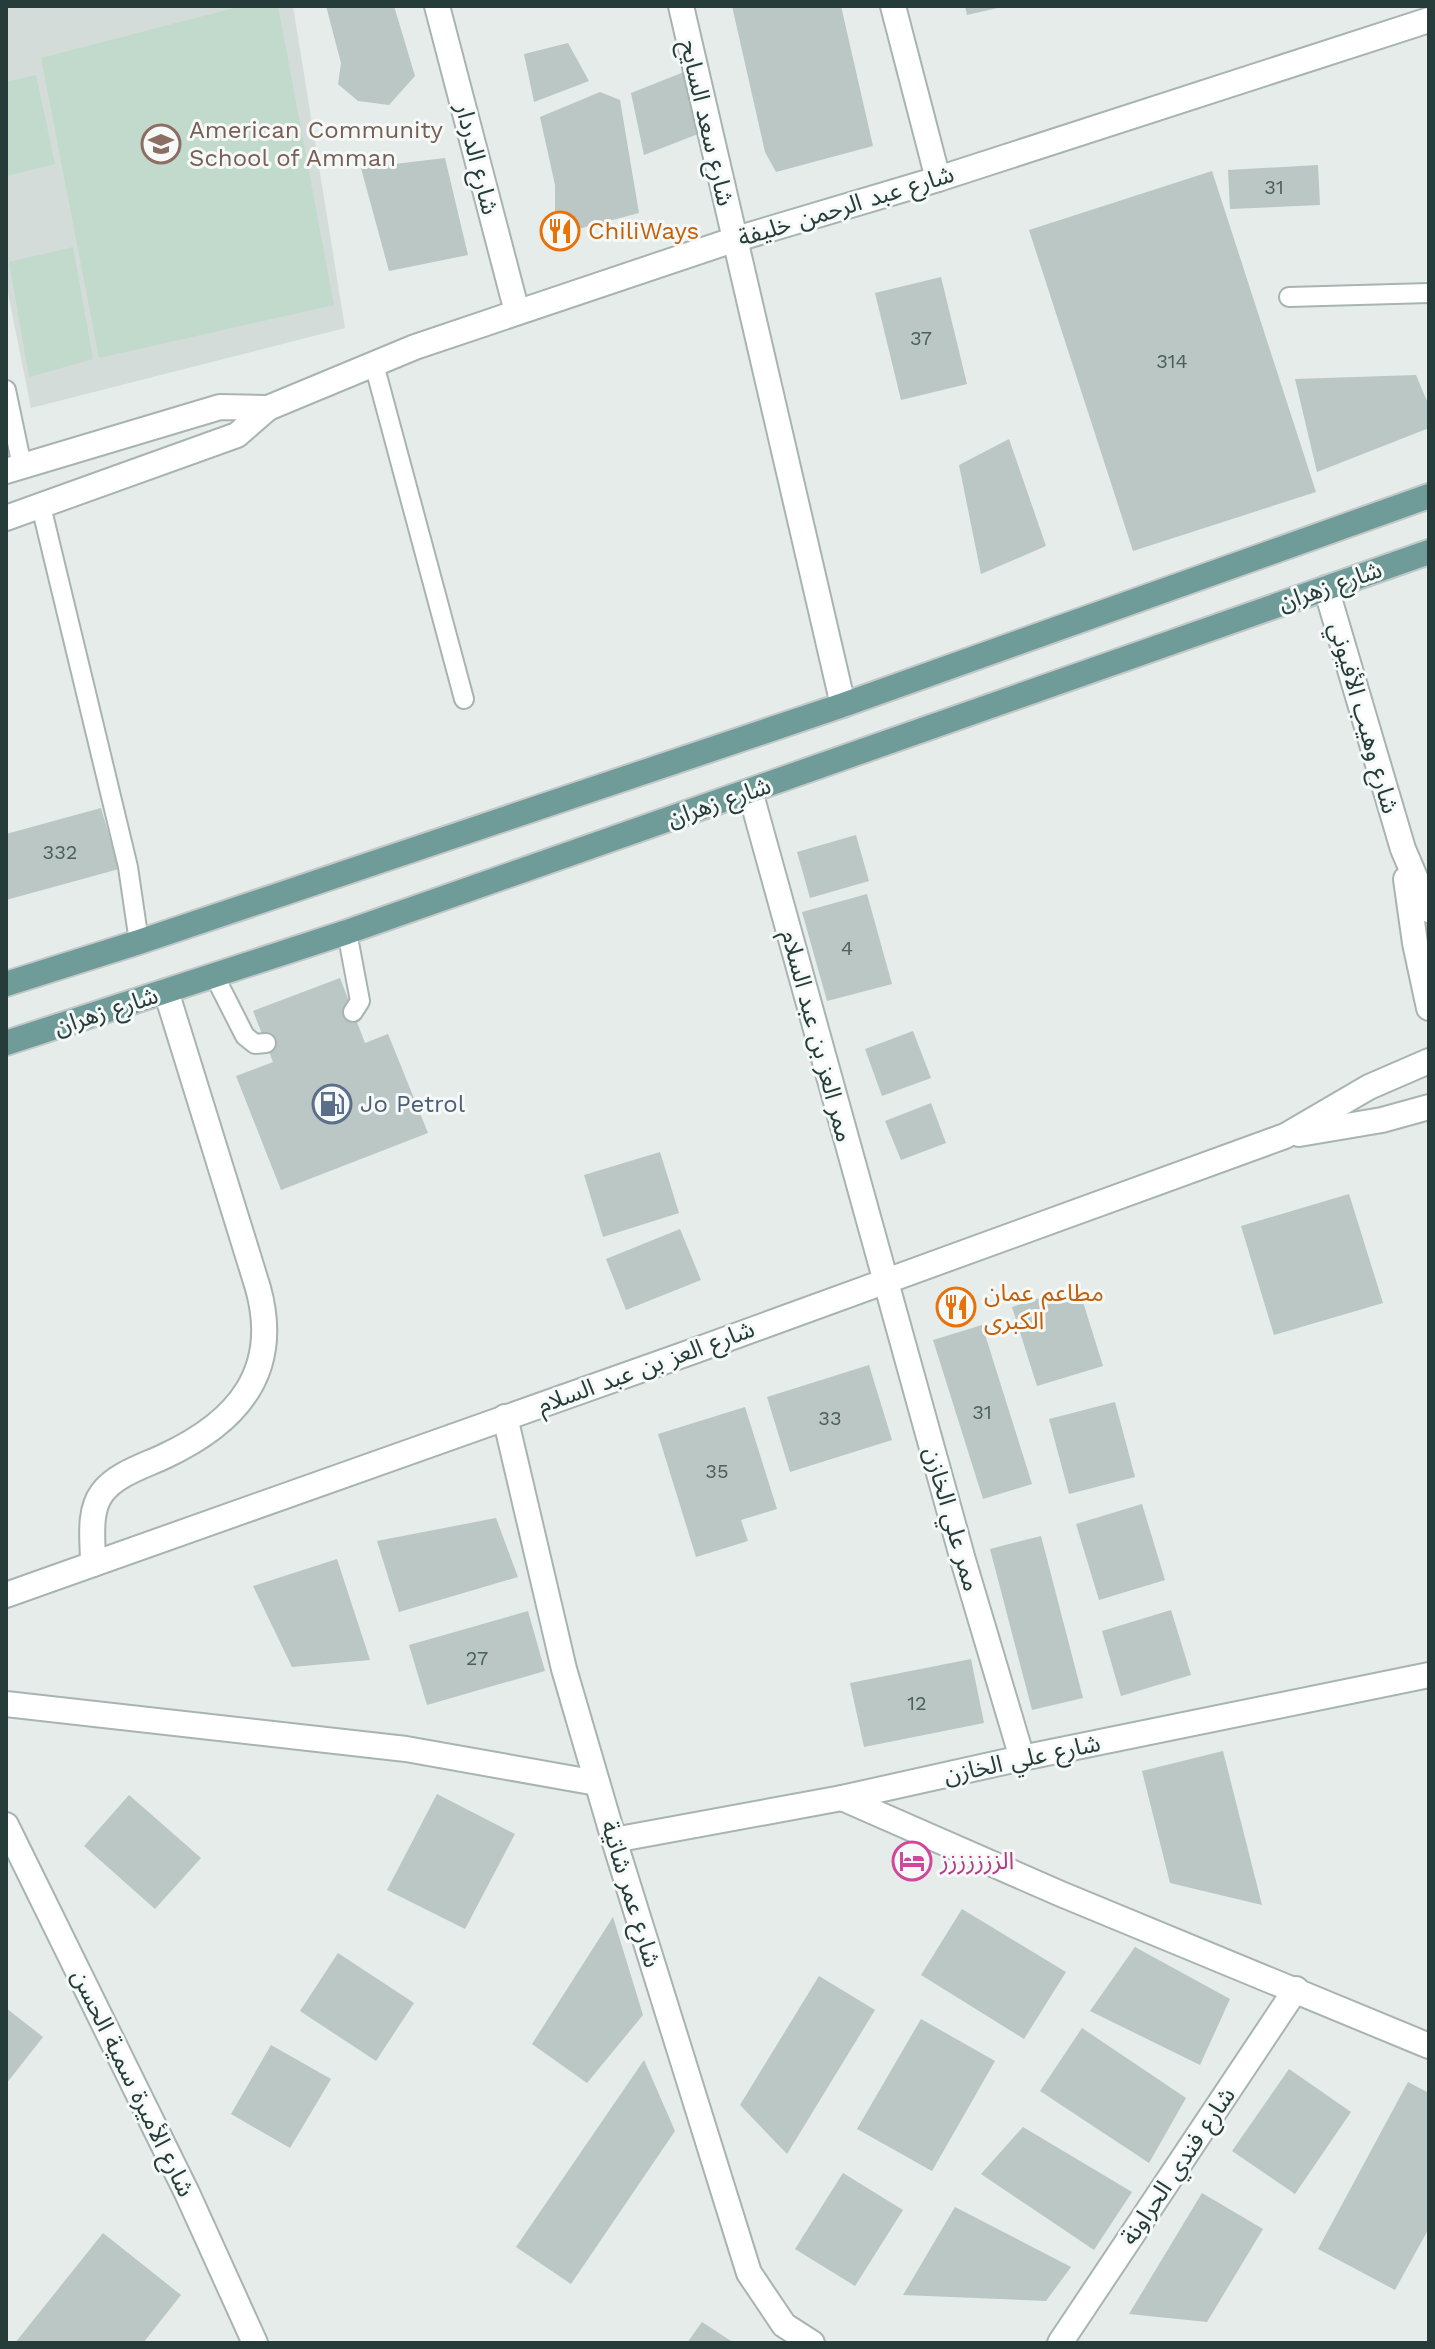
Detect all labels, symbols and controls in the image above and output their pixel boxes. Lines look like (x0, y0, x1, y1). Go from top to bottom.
street label: شارع سعد السايح (671, 37, 740, 209)
street label: شارع الدردار (447, 99, 504, 218)
place label: American Community School of Amman (189, 116, 444, 172)
school or university icon: American Community School of Amman (140, 123, 182, 165)
street label: شارع عبد الرحمن خليفة (735, 160, 958, 255)
house number: 31 (1264, 175, 1284, 199)
restaurant icon: ChiliWays (539, 210, 581, 252)
place label: ChiliWays (588, 217, 699, 245)
house number: 37 (910, 326, 932, 350)
house number: 314 (1156, 349, 1188, 373)
street label: شارع زهران (1275, 555, 1386, 620)
street label: شارع وهيب الأفيوني (1319, 619, 1405, 818)
street label: شارع زهران (664, 771, 775, 836)
house number: 332 (43, 840, 77, 864)
street label: ممر العز بن عبد السلام (771, 927, 859, 1146)
house number: 4 (841, 936, 853, 960)
street label: شارع زهران (50, 981, 162, 1044)
fuel station icon: Jo Petrol (311, 1083, 353, 1125)
place label: Jo Petrol (360, 1090, 466, 1118)
place label: مطاعم عمان الكبرى (984, 1279, 1104, 1335)
restaurant icon: مطاعم عمان الكبرى (935, 1286, 977, 1328)
street label: شارع العز بن عبد السلام (534, 1315, 760, 1423)
house number: 31 (972, 1400, 992, 1424)
house number: 33 (818, 1406, 842, 1430)
street label: ممر علي الخازن (914, 1444, 986, 1596)
house number: 35 (705, 1459, 729, 1483)
house number: 27 (466, 1646, 488, 1670)
house number: 12 (907, 1691, 927, 1715)
street label: شارع علي الخازن (941, 1729, 1104, 1794)
street label: شارع عمر شاتية (592, 1817, 667, 1972)
hotel icon: الززززززز (891, 1840, 933, 1882)
place label: الززززززز (939, 1847, 1014, 1875)
street label: شارع الأميرة سمية الحسن (63, 1965, 200, 2202)
street label: شارع فندي الحراونة (1115, 2082, 1245, 2253)

